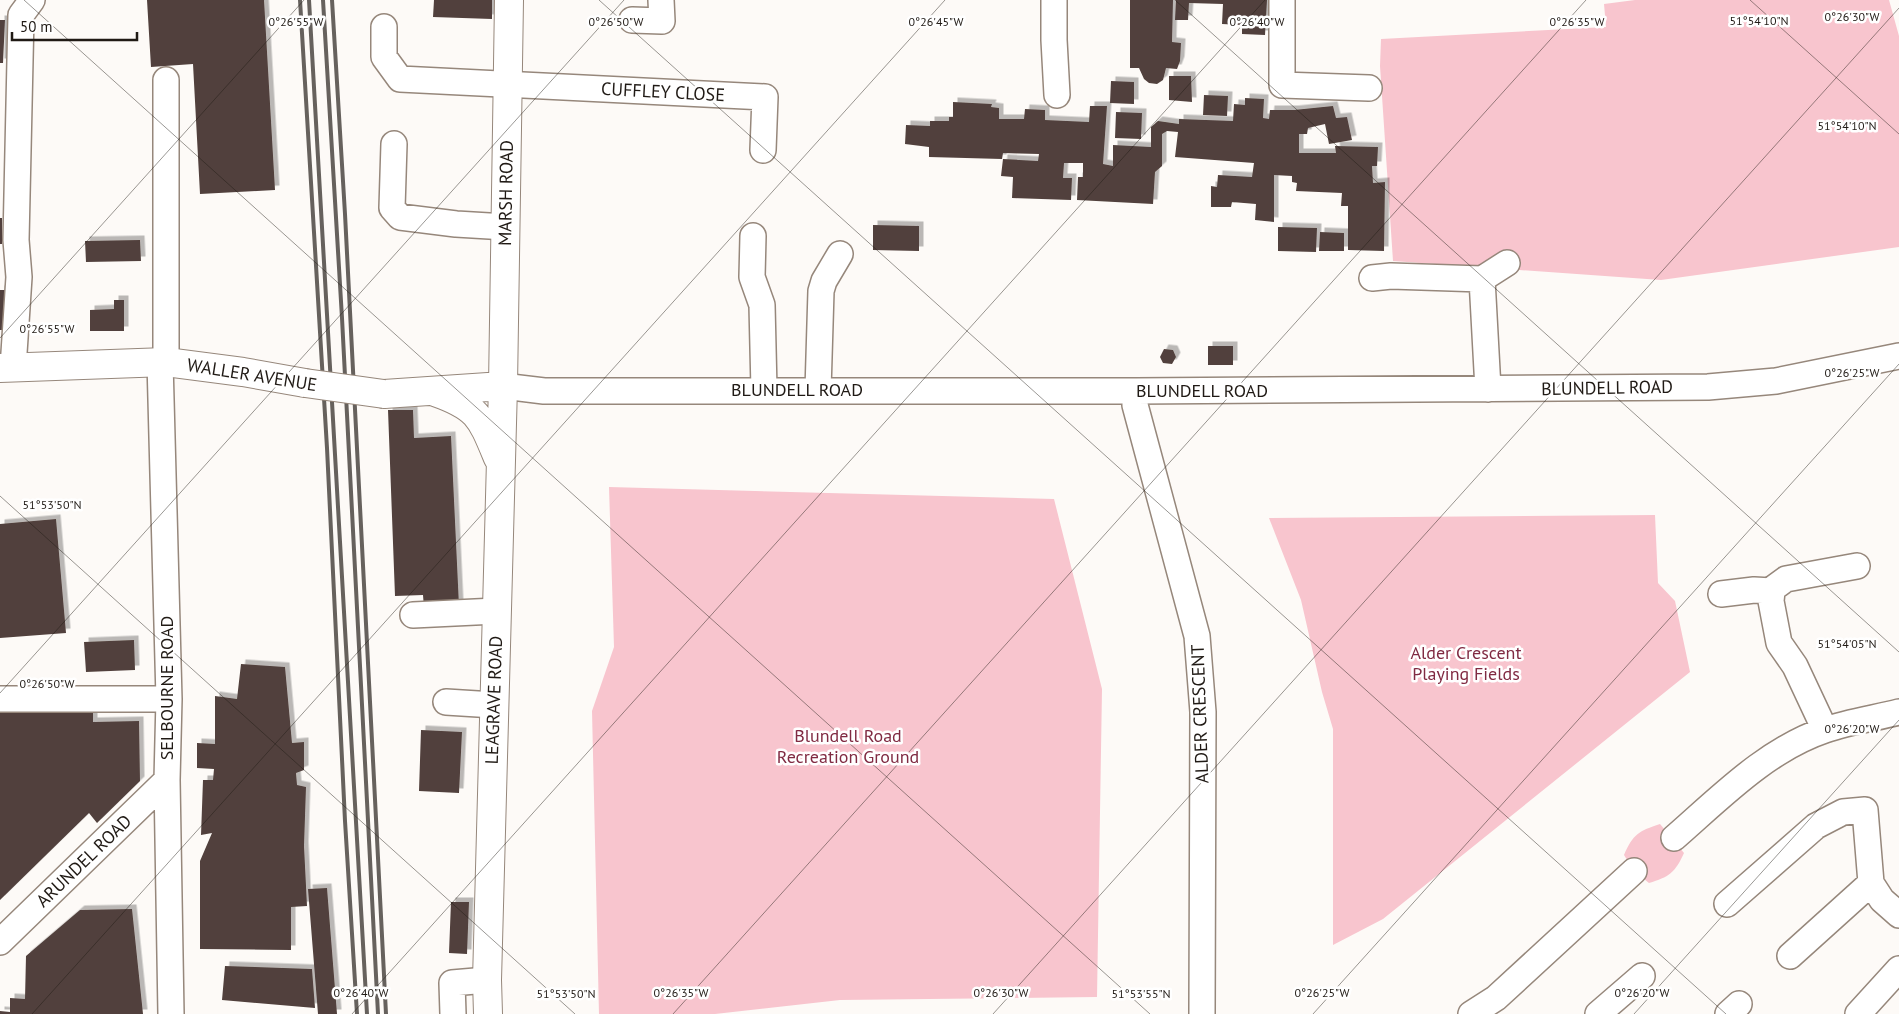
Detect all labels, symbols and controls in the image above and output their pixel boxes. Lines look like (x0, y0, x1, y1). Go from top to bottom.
text: 0°26'30"W (1825, 9, 1879, 24)
scale bar (12, 10, 138, 42)
text: 51°54'10"N (1729, 13, 1789, 28)
text: 0°26'55"W (269, 14, 323, 29)
text: 0°26'50"W (589, 14, 643, 29)
text: 0°26'45"W (909, 14, 963, 29)
text: 0°26'40"W (1230, 14, 1284, 29)
text: 0°26'35"W (1550, 14, 1604, 29)
text: 50 m (20, 17, 53, 36)
street label: CUFFLEY CLOSE (601, 77, 725, 106)
text: 51°54'10"N (1817, 118, 1877, 133)
street label: MARSH ROAD (493, 140, 518, 246)
text: 0°26'55"W (20, 321, 74, 336)
street label: WALLER AVENUE (185, 353, 319, 396)
text: 0°26'25"W (1825, 365, 1879, 380)
street label: BLUNDELL ROAD (1541, 375, 1673, 400)
street label: BLUNDELL ROAD (731, 378, 863, 401)
street label: BLUNDELL ROAD (1136, 379, 1268, 402)
text: 51°53'50"N (22, 497, 82, 512)
street label: SELBOURNE ROAD (155, 616, 178, 760)
street label: LEAGRAVE ROAD (480, 635, 507, 765)
text: 51°54'05"N (1817, 636, 1877, 651)
park label: Alder Crescent Playing Fields (1410, 641, 1522, 685)
street label: ALDER CRESCENT (1186, 644, 1213, 784)
text: 0°26'50"W (20, 676, 74, 691)
text: 0°26'20"W (1825, 721, 1879, 736)
park label: Blundell Road Recreation Ground (777, 724, 919, 768)
street label: ARUNDEL ROAD (31, 809, 136, 912)
text: 0°26'40"W (334, 985, 388, 1000)
text: 0°26'35"W (654, 985, 708, 1000)
text: 0°26'30"W (974, 985, 1028, 1000)
text: 0°26'25"W (1295, 985, 1349, 1000)
text: 0°26'20"W (1615, 985, 1669, 1000)
text: 51°53'50"N (536, 986, 596, 1001)
text: 51°53'55"N (1111, 986, 1171, 1001)

